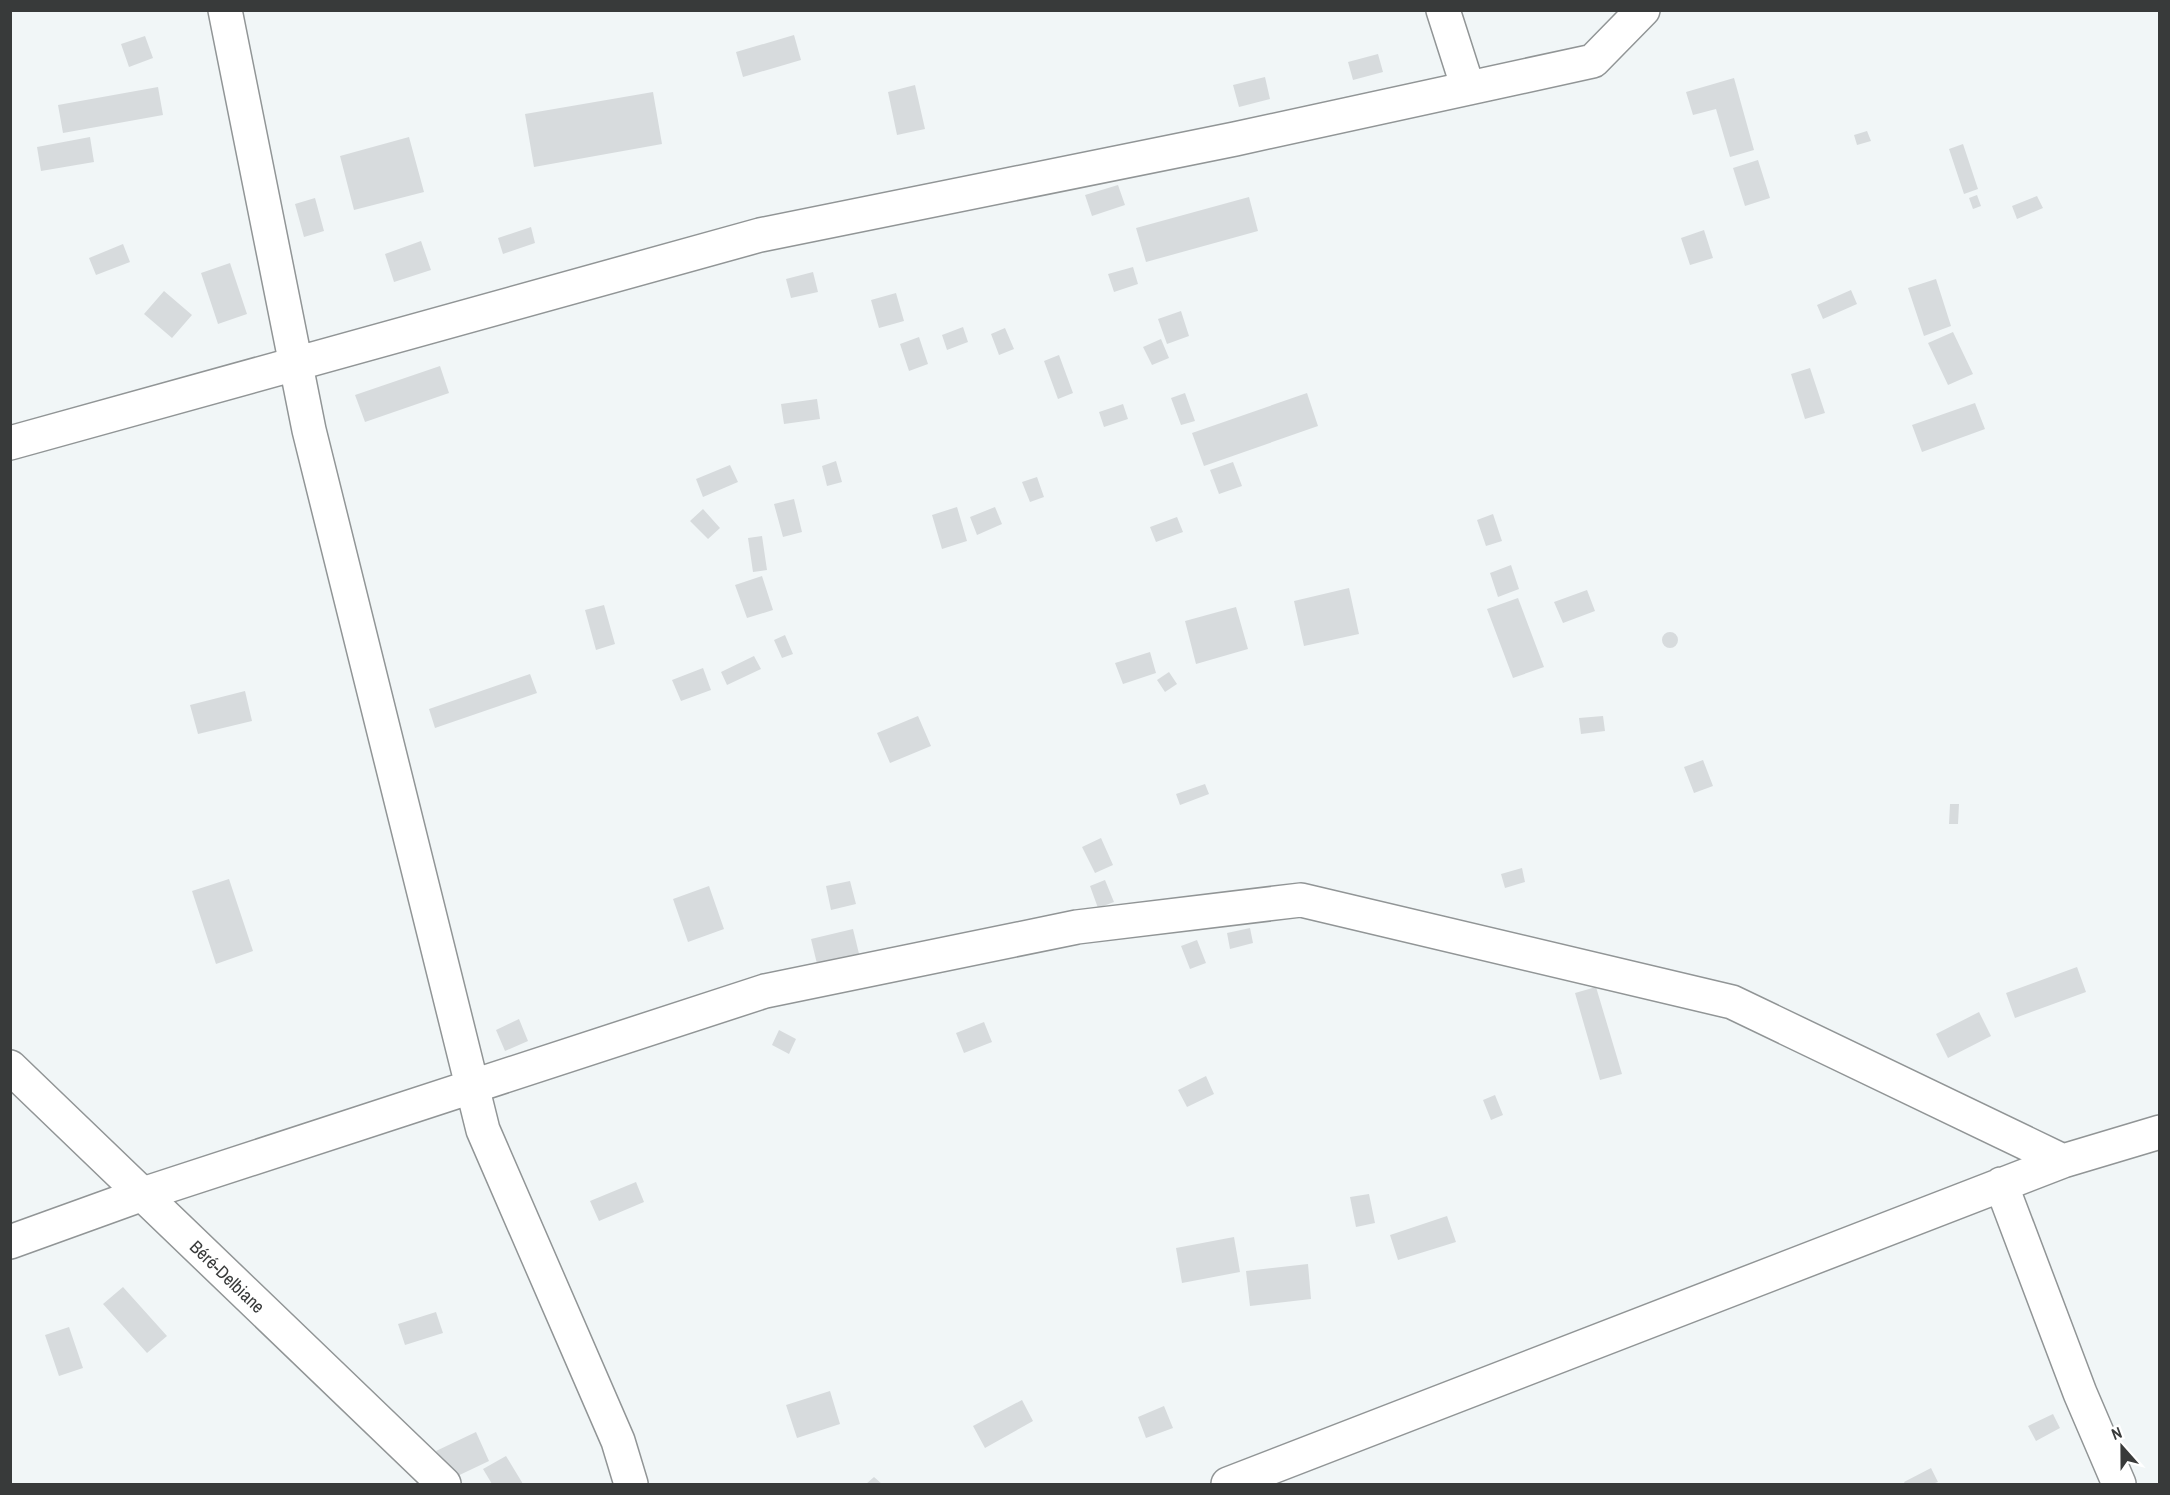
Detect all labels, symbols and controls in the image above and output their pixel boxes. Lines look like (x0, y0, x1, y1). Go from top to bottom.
street label: Béré-Delbiane (185, 1234, 271, 1318)
north arrow (2092, 1417, 2152, 1477)
text: N (2108, 1421, 2125, 1445)

